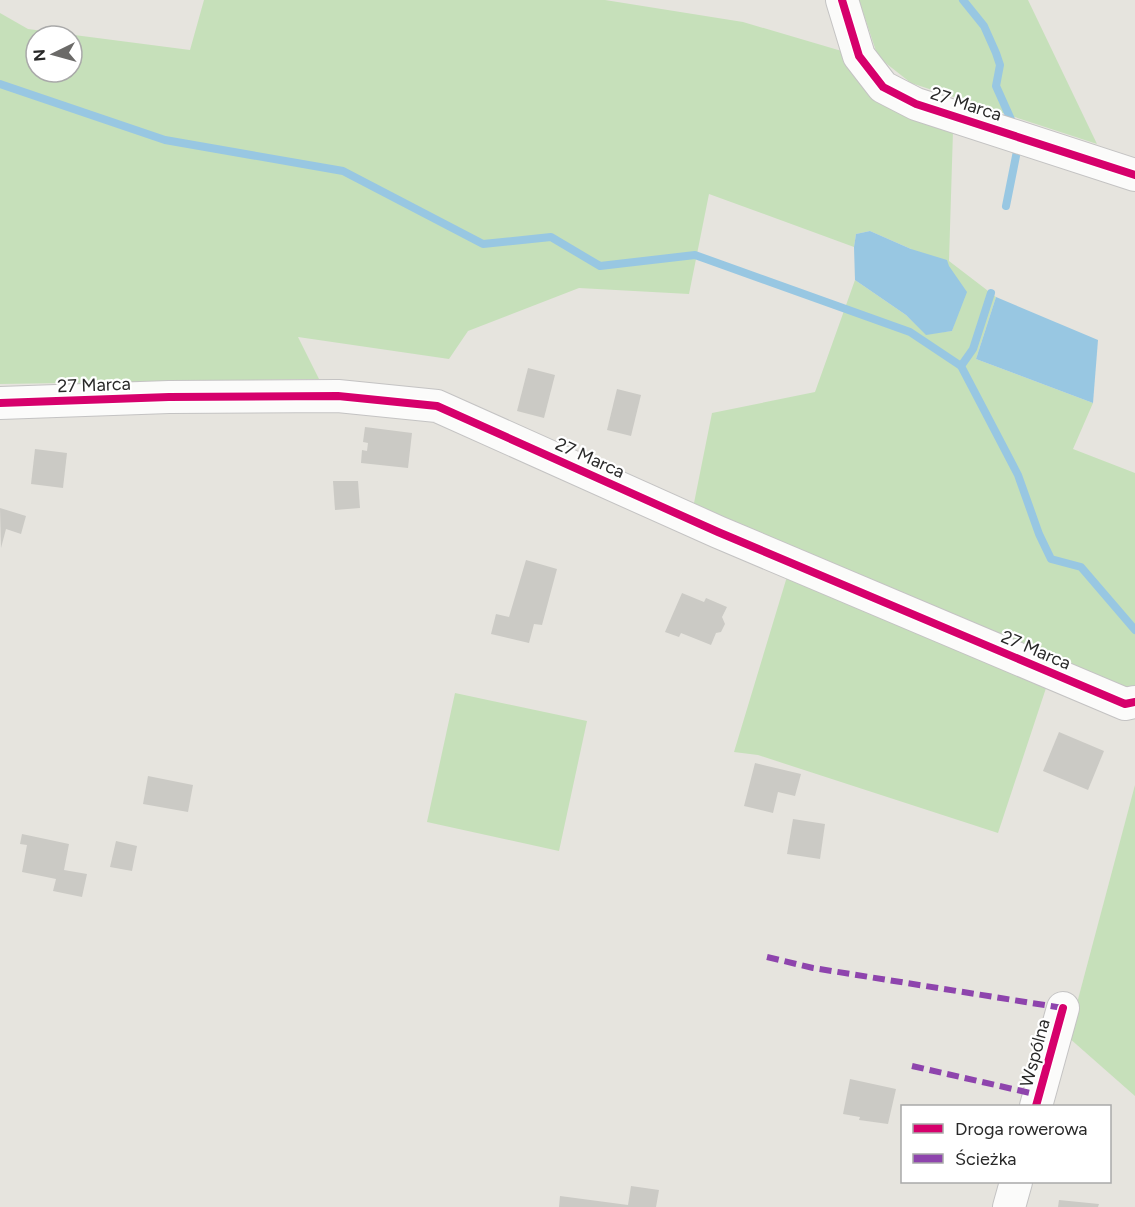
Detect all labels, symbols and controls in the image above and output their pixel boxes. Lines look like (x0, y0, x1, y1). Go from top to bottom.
north arrow (24, 24, 84, 84)
text: N (30, 48, 50, 62)
street label: 27 Marca (928, 82, 1004, 126)
street label: 27 Marca (57, 373, 131, 397)
street label: 27 Marca (552, 433, 628, 483)
street label: 27 Marca (998, 625, 1074, 675)
street label: Wspólna (1015, 1016, 1055, 1090)
legend (901, 1105, 1111, 1183)
text: Droga rowerowa (955, 1118, 1087, 1140)
text: Ścieżka (955, 1148, 1016, 1170)

